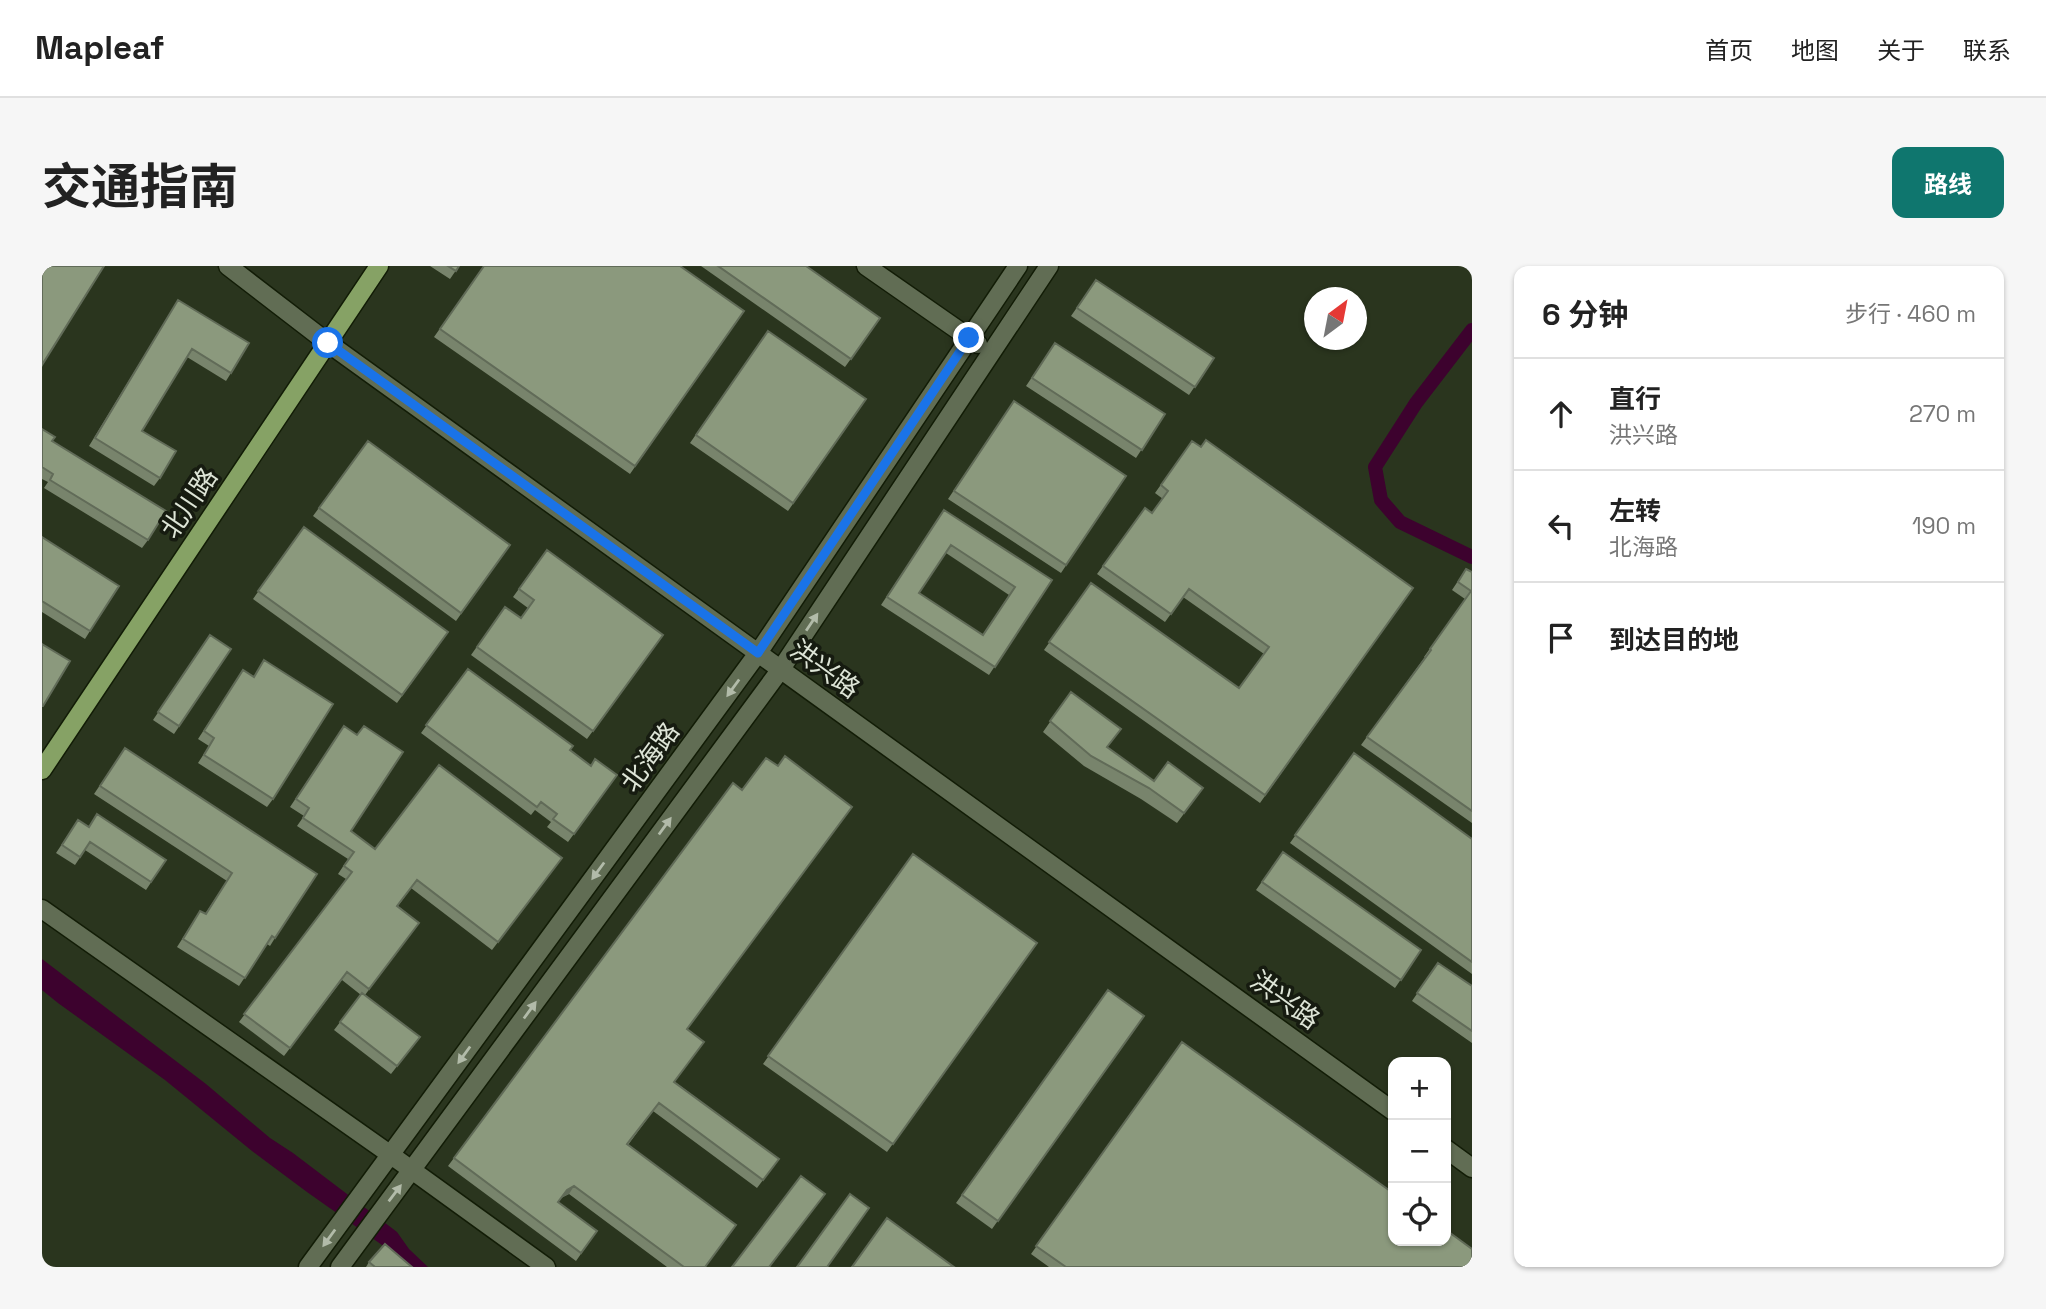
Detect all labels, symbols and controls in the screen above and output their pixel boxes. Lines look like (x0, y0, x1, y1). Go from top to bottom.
text: Mapleaf (35, 27, 164, 69)
text: 首页 (1705, 35, 1753, 66)
text: 地图 (1791, 35, 1839, 66)
text: 关于 (1877, 35, 1925, 66)
text: 联系 (1963, 35, 2011, 66)
button: 路线 (1892, 147, 2004, 218)
text: 交通指南 (42, 156, 238, 218)
north arrow (1304, 287, 1367, 350)
text: 6 分钟 (1542, 295, 1628, 334)
text: 步行 · 460 m (1845, 299, 1976, 329)
route end (953, 322, 984, 353)
route start (312, 327, 343, 358)
text: 直行 (1609, 382, 1661, 416)
icon: ahead (1542, 395, 1580, 433)
text: 270 m (1909, 399, 1976, 429)
text: 洪兴路 (1609, 420, 1678, 450)
street label: 北川路 (153, 461, 225, 545)
text: 左转 (1609, 494, 1661, 528)
icon: left (1542, 507, 1580, 545)
text: 190 m (1912, 511, 1976, 541)
text: 北海路 (1609, 532, 1678, 562)
one-way arrow (805, 613, 819, 631)
icon: arrive (1542, 619, 1580, 657)
text: 到达目的地 (1609, 623, 1739, 657)
street label: 洪兴路 (783, 632, 867, 706)
one-way arrow (726, 679, 740, 697)
street label: 北海路 (613, 715, 687, 799)
one-way arrow (658, 817, 672, 835)
one-way arrow (591, 862, 605, 881)
street label: 洪兴路 (1243, 963, 1327, 1037)
one-way arrow (523, 1001, 538, 1019)
one-way arrow (457, 1046, 471, 1064)
map controls (1388, 1057, 1451, 1246)
button: + (1388, 1057, 1451, 1120)
button: − (1388, 1120, 1451, 1183)
button: locate (1388, 1183, 1451, 1246)
one-way arrow (388, 1184, 403, 1202)
one-way arrow (322, 1229, 336, 1247)

